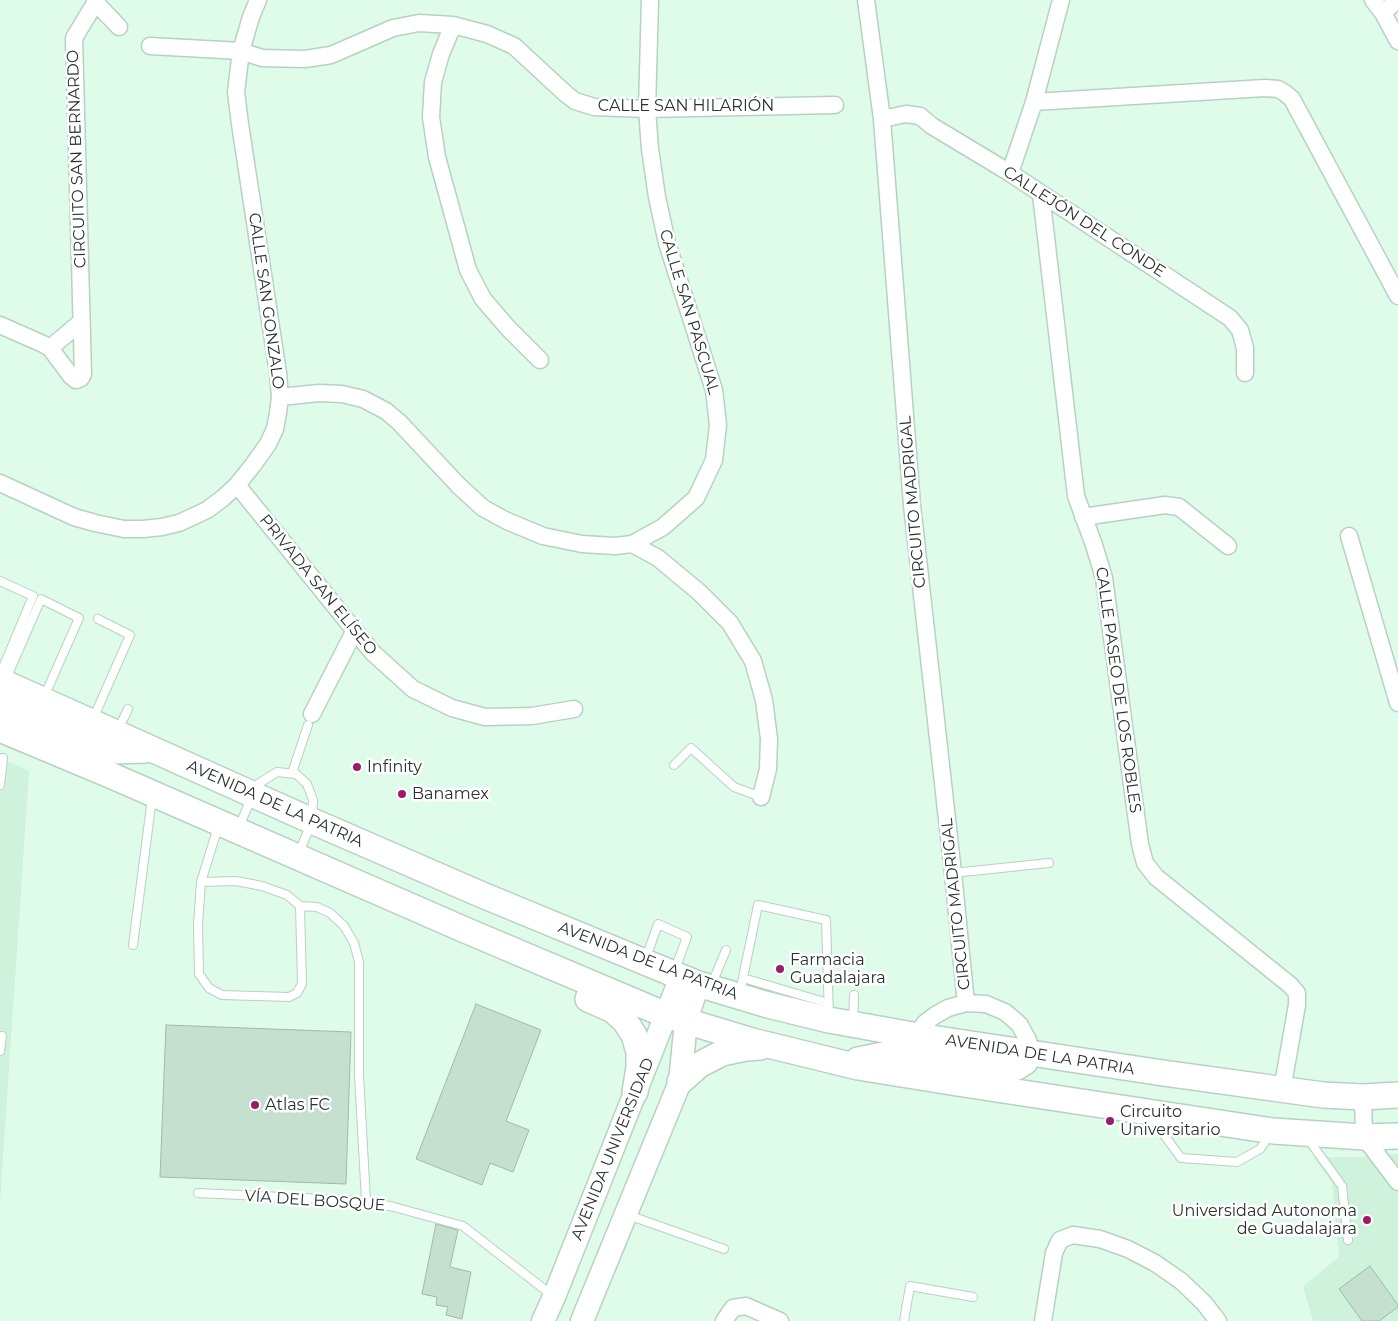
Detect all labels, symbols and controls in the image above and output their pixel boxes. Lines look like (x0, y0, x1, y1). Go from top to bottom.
street label: CIRCUITO SAN BERNARDO (64, 49, 90, 269)
street label: CALLE SAN HILARIÓN (598, 96, 774, 116)
street label: CALLEJÓN DEL CONDE (999, 162, 1169, 282)
street label: CALLE SAN GONZALO (244, 211, 288, 391)
street label: CALLE SAN PASCUAL (655, 227, 723, 397)
street label: CIRCUITO MADRIGAL (896, 415, 930, 589)
street label: PRIVADA SAN ELÍSEO (255, 511, 381, 659)
street label: CALLE PASEO DE LOS ROBLES (1091, 566, 1145, 814)
street label: AVENIDA DE LA PATRIA (184, 756, 366, 852)
place label: Infinity (367, 757, 422, 777)
marker: Infinity (351, 761, 363, 773)
place label: Banamex (412, 784, 489, 804)
marker: Banamex (396, 788, 408, 800)
street label: CIRCUITO MADRIGAL (937, 817, 975, 991)
street label: AVENIDA DE LA PATRIA (555, 918, 741, 1004)
place label: Farmacia Guadalajara (790, 950, 886, 988)
marker: Farmacia Guadalajara (774, 963, 786, 975)
street label: AVENIDA DE LA PATRIA (944, 1031, 1136, 1079)
street label: AVENIDA UNIVERSIDAD (568, 1055, 658, 1243)
place label: Atlas FC (265, 1095, 330, 1115)
marker: Atlas FC (249, 1099, 261, 1111)
place label: Circuito Universitario (1120, 1102, 1220, 1140)
marker: Circuito Universitario (1104, 1115, 1116, 1127)
street label: VÍA DEL BOSQUE (244, 1187, 386, 1215)
place label: Universidad Autonoma de Guadalajara (1172, 1201, 1357, 1239)
marker: Universidad Autonoma de Guadalajara (1361, 1214, 1373, 1226)

